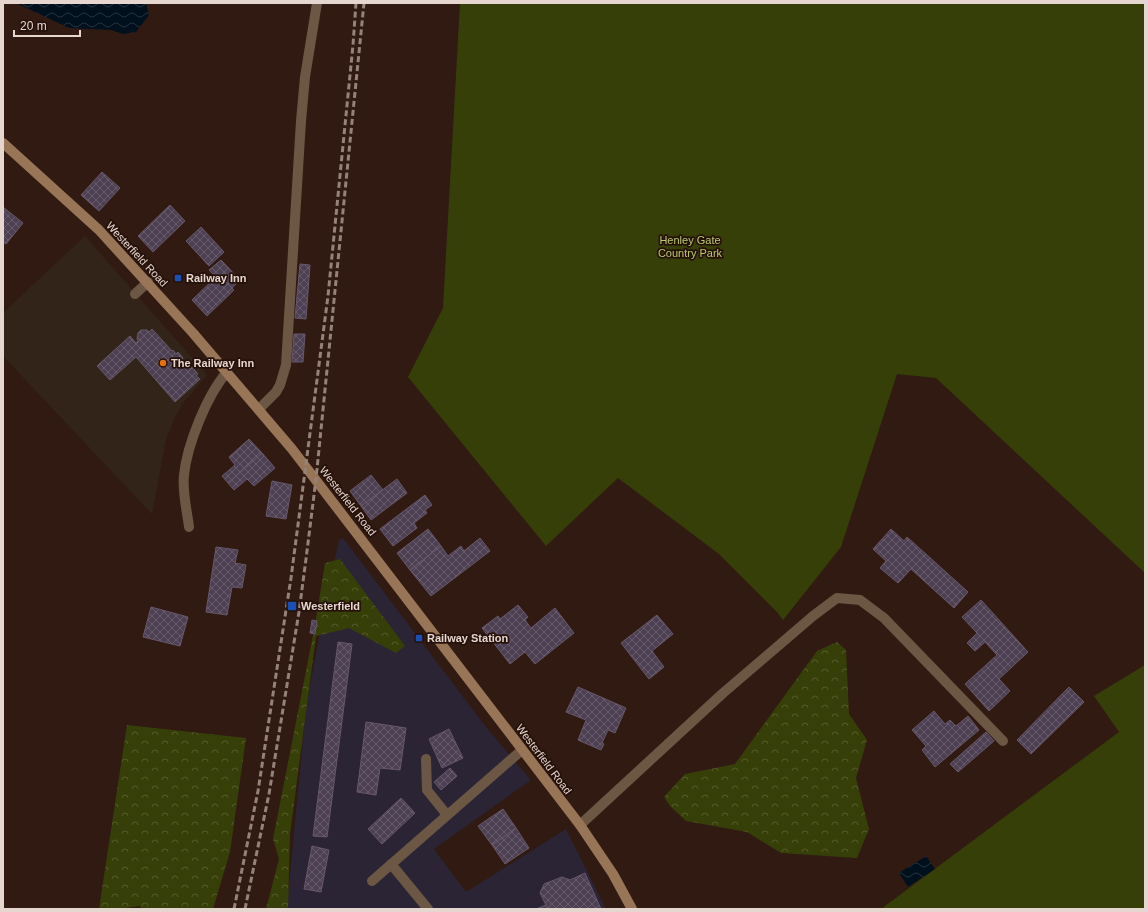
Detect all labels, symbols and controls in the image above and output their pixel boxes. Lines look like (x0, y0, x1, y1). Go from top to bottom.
scale bar (14, 12, 80, 38)
text: 20 m (20, 19, 47, 33)
street label: Westerfield Road (104, 219, 170, 289)
park label: Henley Gate Country Park (658, 234, 723, 259)
place label: Railway Inn (186, 272, 247, 284)
marker: Railway Inn (173, 273, 183, 283)
place label: The Railway Inn (171, 357, 254, 369)
marker: The Railway Inn (158, 358, 168, 368)
street label: Westerfield Road (317, 464, 379, 538)
marker: Westerfield (286, 600, 298, 612)
place label: Westerfield (301, 600, 360, 612)
place label: Railway Station (427, 632, 509, 644)
marker: Railway Station (414, 633, 424, 643)
street label: Westerfield Road (514, 722, 574, 796)

